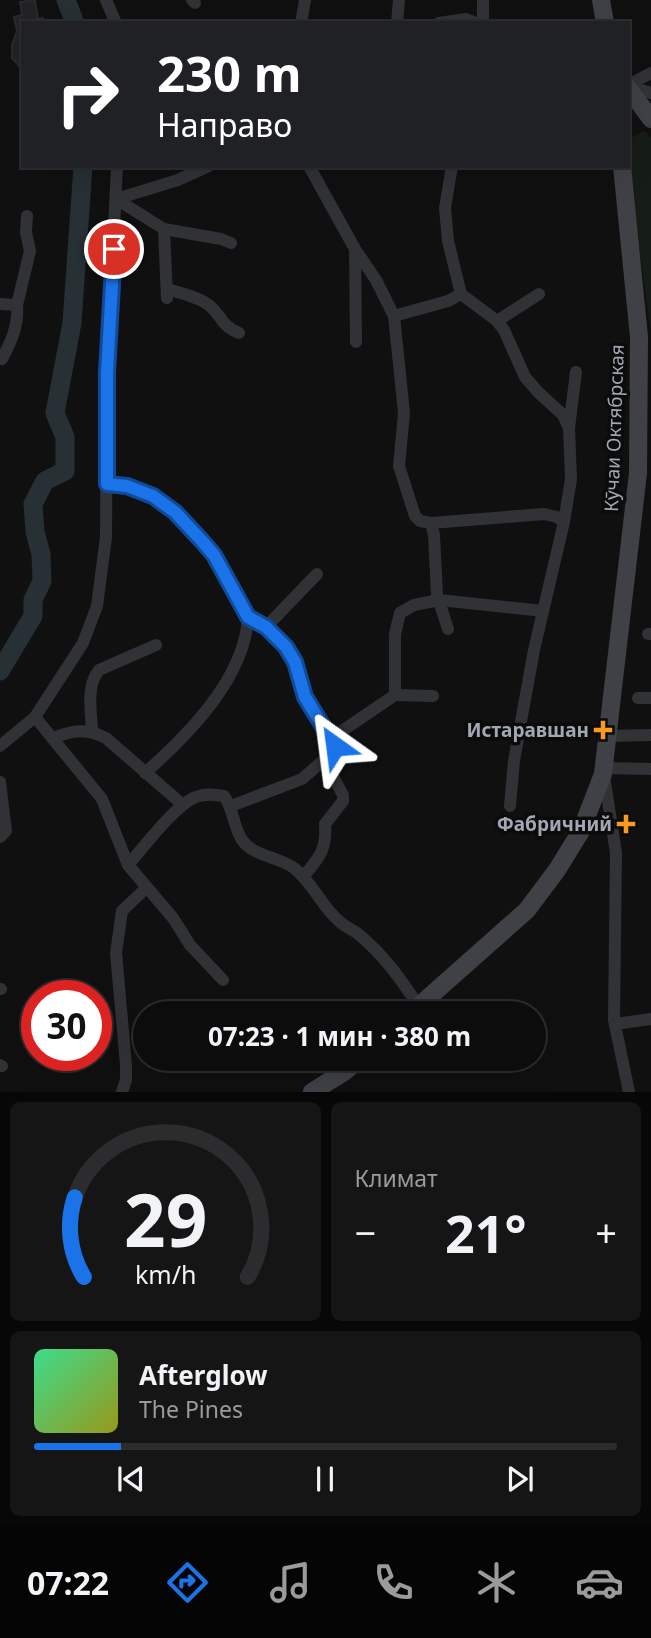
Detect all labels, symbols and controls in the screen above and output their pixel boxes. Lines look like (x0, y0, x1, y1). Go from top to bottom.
text: 230 m (157, 40, 302, 106)
icon: right (42, 49, 133, 140)
text: Направо (157, 103, 292, 146)
pin (84, 219, 144, 279)
icon: arrive (95, 230, 133, 268)
street label: Кӯчаи Октябрская (598, 344, 630, 512)
position arrow (298, 709, 372, 783)
place label: Истаравшан (466, 717, 589, 743)
marker: Истаравшан (595, 722, 611, 738)
place label: Фабричний (497, 811, 612, 837)
marker: Фабричний (618, 816, 634, 832)
speed limit sign: 30 (21, 980, 112, 1071)
text: 07:23 · 1 мин · 380 m (208, 1018, 471, 1054)
text: Климат (355, 1162, 438, 1194)
text: 29 (124, 1170, 207, 1269)
text: 21° (445, 1197, 527, 1268)
text: − (355, 1206, 376, 1258)
text: + (595, 1206, 617, 1258)
text: km/h (134, 1257, 196, 1291)
text: Afterglow (139, 1357, 267, 1393)
text: The Pines (139, 1393, 243, 1425)
icon: previous (112, 1460, 150, 1498)
icon: pause (306, 1460, 344, 1498)
icon: next (501, 1460, 539, 1498)
icon: directions (163, 1558, 212, 1607)
icon: music (266, 1558, 315, 1607)
icon: phone (369, 1558, 418, 1607)
icon: climate (472, 1558, 521, 1607)
icon: car (575, 1558, 624, 1607)
text: 07:22 (27, 1561, 109, 1604)

